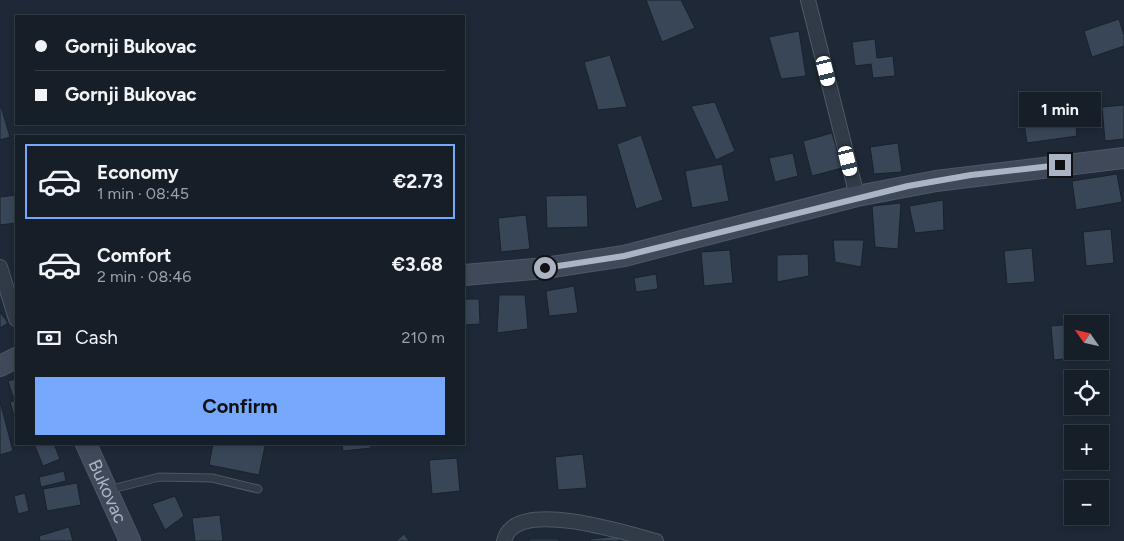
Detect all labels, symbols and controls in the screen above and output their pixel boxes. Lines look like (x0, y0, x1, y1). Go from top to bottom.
text: Gornji Bukovac (65, 35, 197, 58)
car (815, 55, 836, 87)
text: Gornji Bukovac (65, 83, 197, 106)
callout: 1 min (1019, 92, 1101, 128)
text: 1 min (1041, 100, 1079, 119)
car (837, 145, 858, 177)
route end (1049, 154, 1071, 176)
icon: car (37, 159, 82, 204)
text: Economy (97, 161, 179, 184)
text: €2.73 (393, 170, 443, 193)
text: 1 min · 08:45 (97, 184, 189, 203)
icon: car (37, 242, 82, 287)
text: Comfort (97, 244, 172, 267)
text: €3.68 (392, 253, 443, 276)
route start (534, 257, 556, 279)
text: 2 min · 08:46 (97, 267, 191, 286)
north arrow (1064, 315, 1109, 360)
map controls (1064, 315, 1109, 525)
icon: cash (35, 324, 63, 352)
text: Cash (75, 326, 118, 349)
text: 210 m (402, 328, 445, 347)
button: locate (1064, 370, 1109, 415)
button: Confirm (35, 377, 445, 435)
button: + (1064, 425, 1109, 470)
street label: Bukovac (83, 456, 132, 527)
button: − (1064, 480, 1109, 525)

